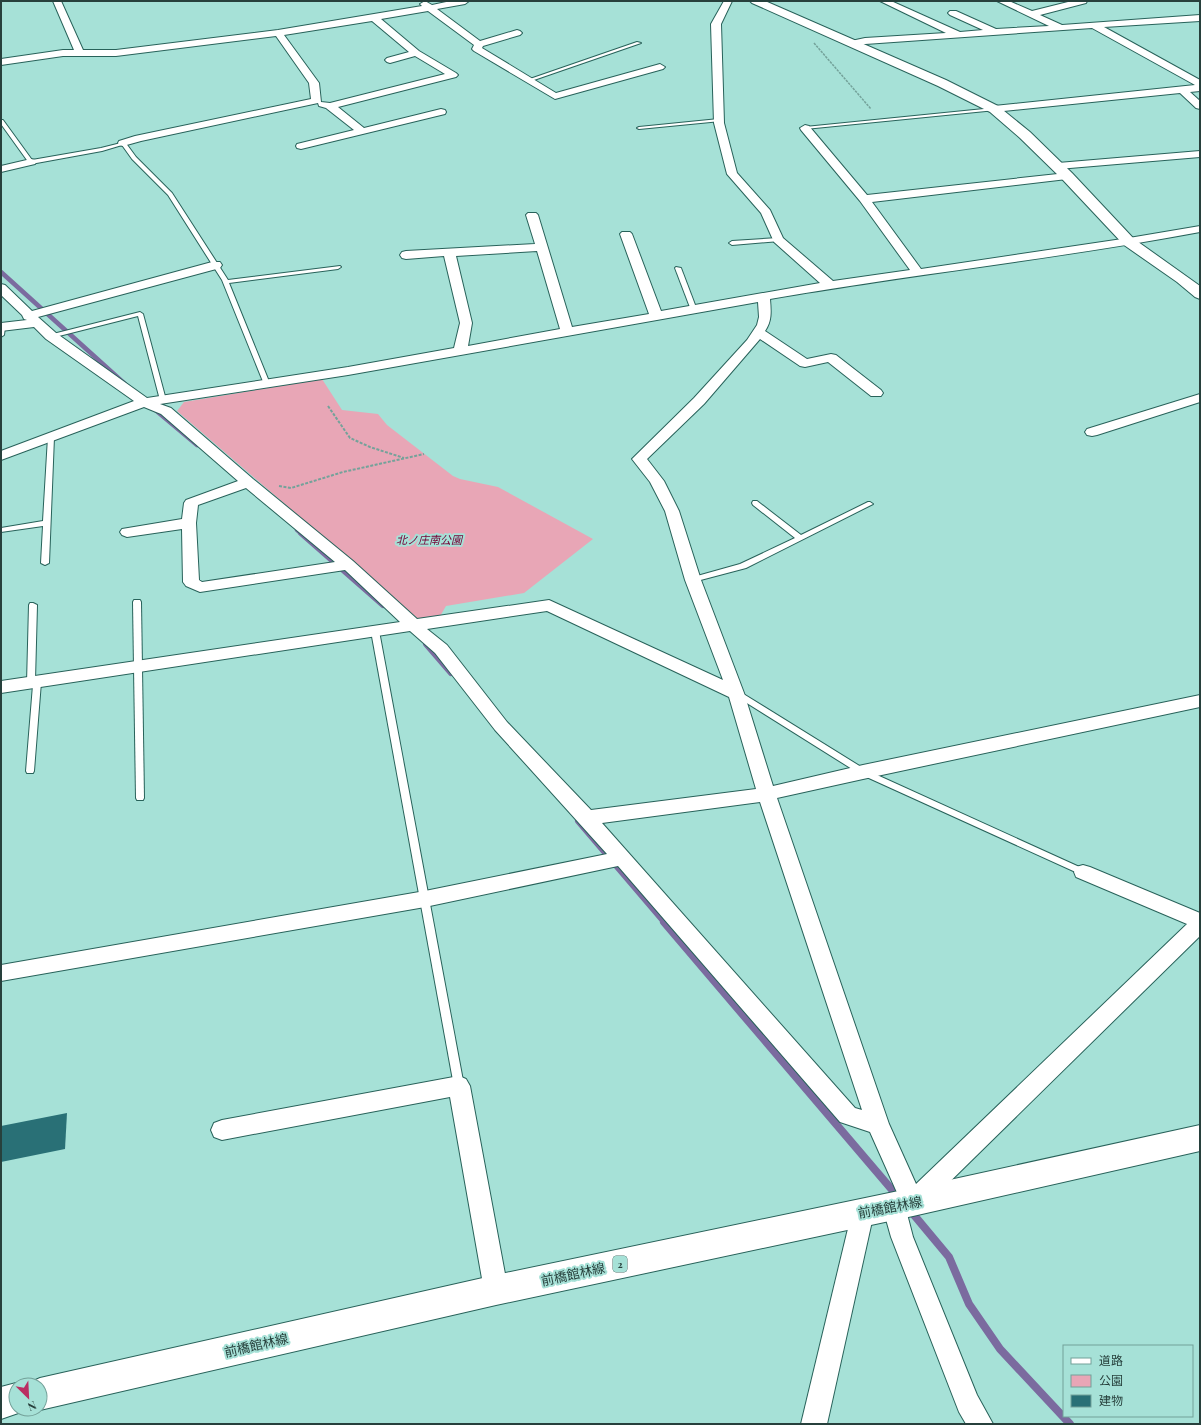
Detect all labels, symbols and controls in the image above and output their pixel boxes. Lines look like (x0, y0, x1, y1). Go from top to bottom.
park label: 北ノ庄南公園 (396, 532, 464, 547)
street label: 前橋館林線 (856, 1192, 923, 1221)
road number: 2 (613, 1256, 627, 1272)
street label: 前橋館林線 (539, 1258, 606, 1289)
street label: 前橋館林線 (222, 1329, 289, 1360)
legend (1063, 1345, 1193, 1417)
text: 道路 (1099, 1352, 1123, 1368)
text: 公園 (1099, 1372, 1123, 1388)
north arrow (8, 1377, 48, 1417)
text: 建物 (1099, 1392, 1123, 1408)
text: N (26, 1398, 39, 1415)

